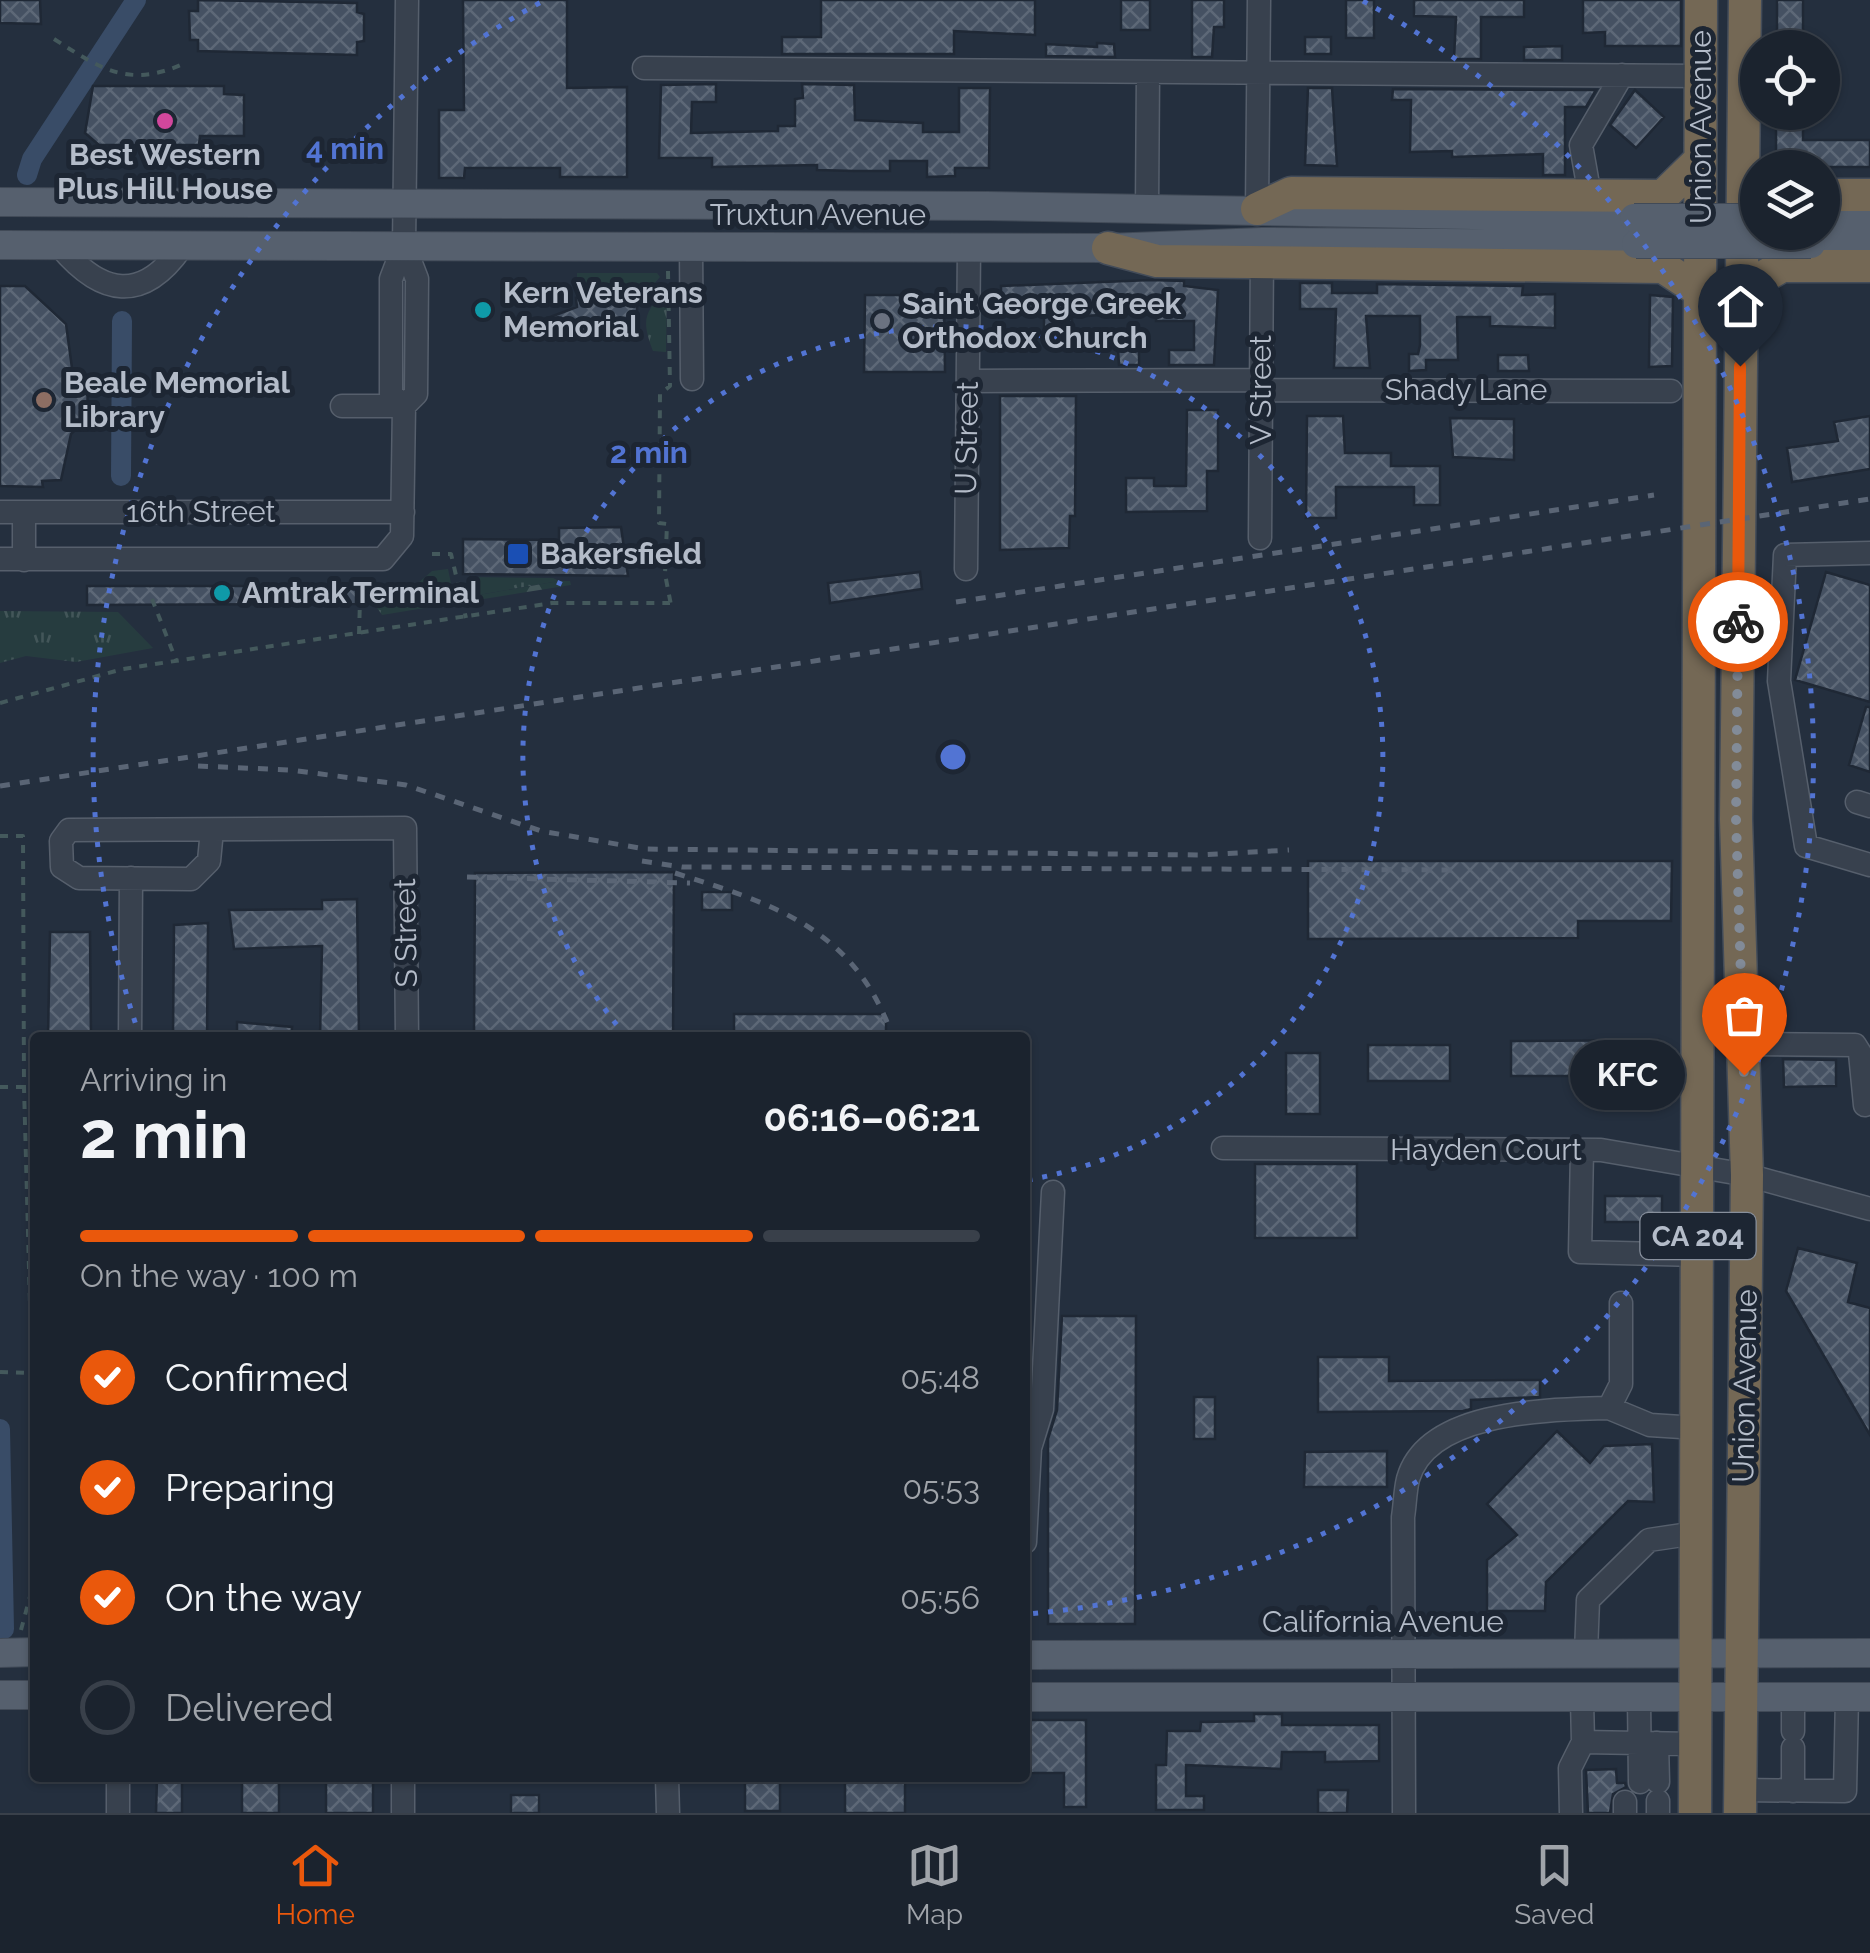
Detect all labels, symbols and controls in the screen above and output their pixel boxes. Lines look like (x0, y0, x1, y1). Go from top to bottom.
street label: Union Avenue (1683, 30, 1718, 224)
map controls (1740, 30, 1840, 250)
button: locate (1740, 30, 1840, 130)
marker: Best Western Plus Hill House (154, 110, 176, 132)
text: 4 min (306, 131, 384, 166)
place label: Best Western Plus Hill House (57, 137, 273, 206)
button: layers (1740, 150, 1840, 250)
street label: Truxtun Avenue (710, 197, 926, 232)
pin (1698, 264, 1783, 367)
place label: Kern Veterans Memorial (503, 275, 703, 344)
icon: home (1713, 279, 1768, 334)
place label: Saint George Greek Orthodox Church (902, 286, 1182, 355)
marker: Kern Veterans Memorial (472, 299, 494, 321)
marker: Saint George Greek Orthodox Church (871, 310, 893, 332)
street label: V Street (1243, 335, 1278, 445)
place label: Beale Memorial Library (64, 365, 291, 434)
street label: Shady Lane (1385, 372, 1547, 407)
street label: U Street (948, 381, 985, 495)
marker: Beale Memorial Library (33, 389, 55, 411)
text: 2 min (610, 435, 688, 470)
street label: 16th Street (126, 494, 276, 529)
place label: Bakersfield (540, 536, 702, 571)
marker: Bakersfield (505, 541, 531, 567)
courier (1688, 572, 1788, 672)
place label: Amtrak Terminal (242, 575, 479, 610)
marker: Amtrak Terminal (211, 582, 233, 604)
icon: bike (1711, 595, 1766, 650)
centre of rings (935, 739, 971, 775)
street label: S Street (387, 878, 424, 988)
pin (1702, 973, 1787, 1076)
icon: bag (1717, 988, 1772, 1043)
callout: KFC (1569, 1040, 1684, 1110)
text: KFC (1597, 1056, 1658, 1093)
text: Arriving in (80, 1061, 227, 1098)
text: 06:16–06:21 (763, 1095, 980, 1140)
text: 2 min (80, 1097, 249, 1173)
street label: Hayden Court (1390, 1132, 1582, 1167)
road number: CA 204 (1640, 1213, 1756, 1259)
text: On the way · 100 m (80, 1257, 358, 1294)
street label: Union Avenue (1725, 1289, 1764, 1483)
icon: check (80, 1350, 135, 1405)
text: Confirmed (165, 1355, 349, 1400)
text: 05:48 (901, 1359, 980, 1396)
icon: check (80, 1460, 135, 1515)
text: Preparing (165, 1465, 335, 1510)
text: 05:53 (902, 1469, 980, 1506)
icon: check (80, 1570, 135, 1625)
text: On the way (165, 1575, 362, 1620)
text: 05:56 (900, 1579, 980, 1616)
street label: California Avenue (1262, 1604, 1504, 1639)
text: Delivered (165, 1685, 334, 1730)
tab: Home (276, 1838, 355, 1931)
tab: Map (906, 1838, 963, 1931)
tab: Saved (1514, 1838, 1594, 1931)

